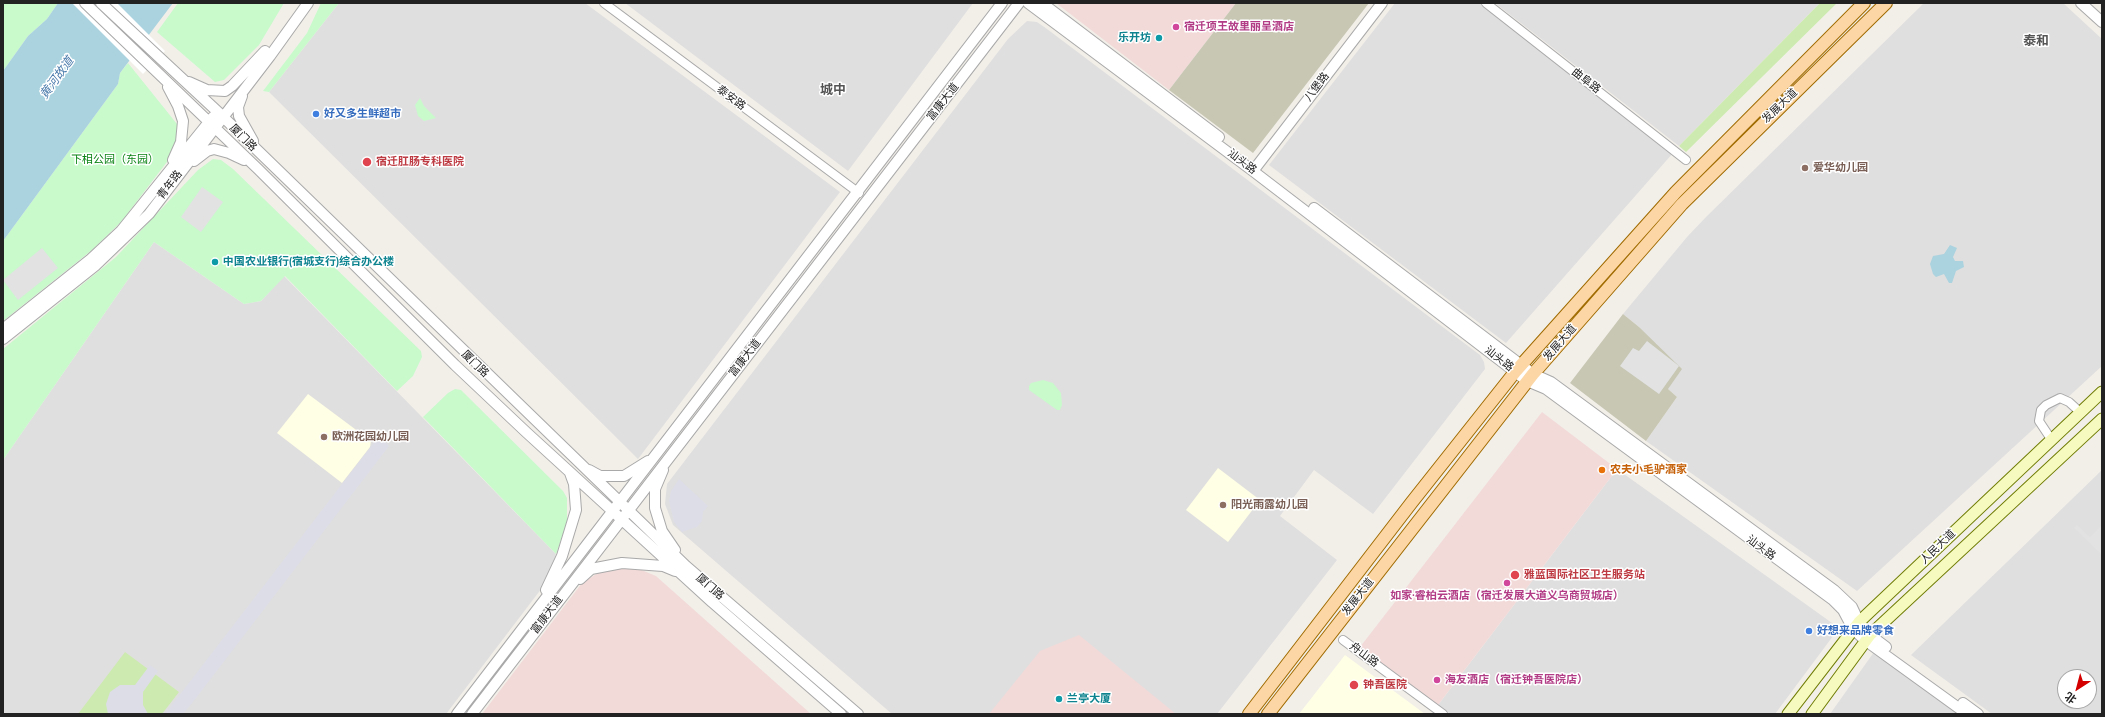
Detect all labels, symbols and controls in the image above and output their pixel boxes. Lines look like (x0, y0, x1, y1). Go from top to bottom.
place label: 宿迁项王故里丽呈酒店 (1184, 20, 1294, 34)
marker: 宿迁项王故里丽呈酒店 (1171, 22, 1181, 32)
place label: 乐开坊 (1118, 31, 1151, 45)
marker: 乐开坊 (1154, 33, 1164, 43)
district label: 泰和 (2023, 33, 2049, 49)
water label: 黄河故道 (37, 54, 77, 102)
street label: 曲阜路 (1569, 66, 1603, 96)
street label: 八堡路 (1302, 70, 1332, 104)
street label: 富康大道 (924, 81, 962, 123)
district label: 城中 (820, 82, 846, 98)
street label: 泰安路 (714, 83, 748, 113)
street label: 发展大道 (1760, 86, 1800, 126)
place label: 好又多生鲜超市 (324, 107, 401, 121)
marker: 好又多生鲜超市 (311, 109, 321, 119)
street label: 厦门路 (227, 122, 259, 154)
street label: 汕头路 (1225, 147, 1259, 177)
park label: 下相公园（东园） (71, 153, 159, 167)
place label: 宿迁肛肠专科医院 (376, 155, 464, 169)
marker: 宿迁肛肠专科医院 (361, 156, 373, 168)
place label: 爱华幼儿园 (1813, 161, 1868, 175)
marker: 爱华幼儿园 (1800, 163, 1810, 173)
street label: 青年路 (155, 168, 185, 202)
place label: 中国农业银行(宿城支行)综合办公楼 (223, 255, 394, 269)
marker: 中国农业银行(宿城支行)综合办公楼 (210, 257, 220, 267)
street label: 发展大道 (1541, 322, 1579, 364)
street label: 富康大道 (726, 337, 764, 379)
street label: 汕头路 (1482, 344, 1516, 374)
street label: 厦门路 (459, 348, 491, 380)
place label: 欧洲花园幼儿园 (332, 430, 409, 444)
marker: 欧洲花园幼儿园 (319, 432, 329, 442)
place label: 农夫小毛驴酒家 (1610, 463, 1687, 477)
marker: 农夫小毛驴酒家 (1597, 465, 1607, 475)
place label: 阳光雨露幼儿园 (1231, 498, 1308, 512)
marker: 阳光雨露幼儿园 (1218, 500, 1228, 510)
street label: 人民大道 (1918, 527, 1958, 567)
street label: 汕头路 (1744, 533, 1778, 563)
place label: 雅蓝国际社区卫生服务站 (1524, 568, 1645, 582)
marker: 雅蓝国际社区卫生服务站 (1509, 569, 1521, 581)
street label: 厦门路 (693, 571, 727, 603)
street label: 发展大道 (1339, 576, 1377, 618)
marker: 如家·睿柏云酒店（宿迁发展大道义乌商贸城店） (1502, 578, 1512, 588)
place label: 如家·睿柏云酒店（宿迁发展大道义乌商贸城店） (1390, 589, 1624, 603)
street label: 富康大道 (528, 593, 566, 637)
place label: 好想来品牌零食 (1817, 624, 1894, 638)
marker: 好想来品牌零食 (1804, 626, 1814, 636)
street label: 舟山路 (1347, 640, 1381, 670)
north arrow (2057, 669, 2097, 709)
place label: 海友酒店（宿迁钟吾医院店） (1445, 673, 1588, 687)
marker: 海友酒店（宿迁钟吾医院店） (1432, 675, 1442, 685)
place label: 钟吾医院 (1363, 678, 1407, 692)
marker: 钟吾医院 (1348, 679, 1360, 691)
text: 北 (2062, 689, 2079, 707)
place label: 兰亭大厦 (1067, 692, 1111, 706)
marker: 兰亭大厦 (1054, 694, 1064, 704)

